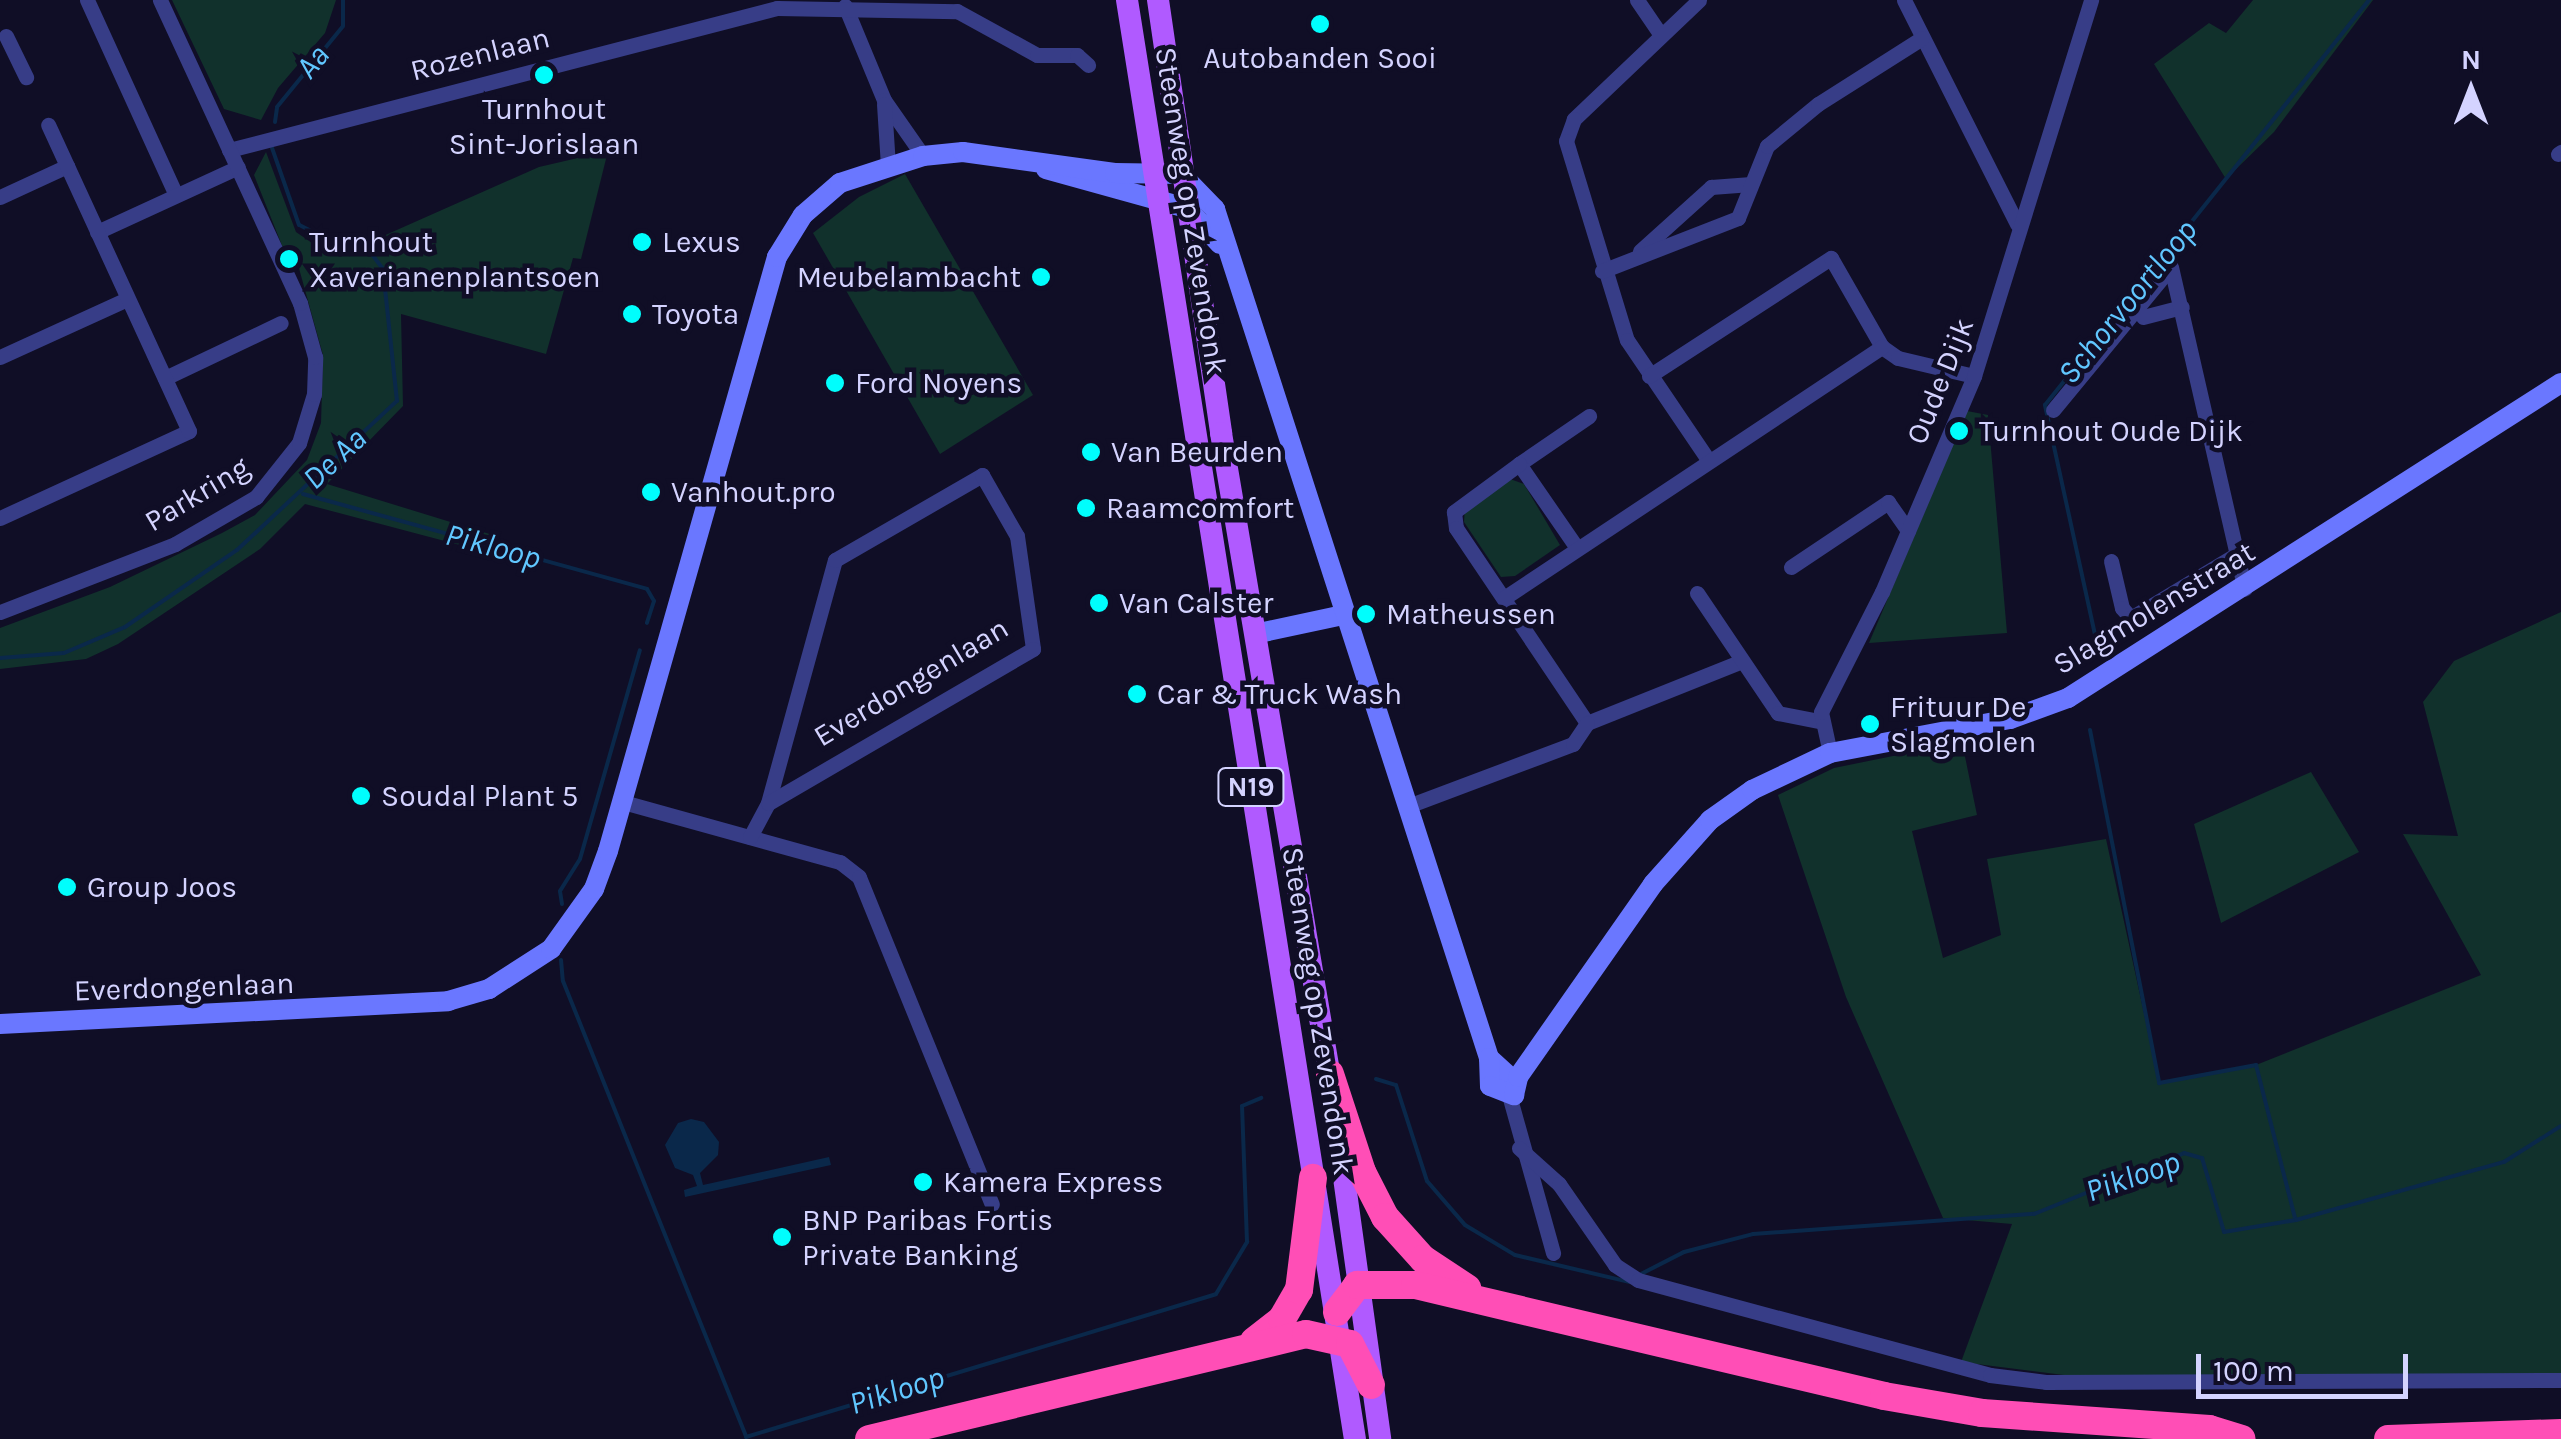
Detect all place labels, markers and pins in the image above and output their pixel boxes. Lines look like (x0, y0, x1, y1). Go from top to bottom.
marker: Autobanden Sooi (1309, 13, 1331, 35)
place label: Autobanden Sooi (1203, 40, 1437, 76)
marker: Turnhout Sint-Jorislaan (533, 64, 555, 86)
place label: Turnhout Sint-Jorislaan (449, 91, 639, 162)
place label: Turnhout Xaverianenplantsoen (309, 224, 601, 294)
place label: Lexus (662, 224, 741, 260)
marker: Lexus (631, 231, 653, 253)
marker: Turnhout Xaverianenplantsoen (278, 248, 300, 270)
place label: Meubelambacht (797, 259, 1021, 295)
marker: Meubelambacht (1030, 266, 1052, 288)
place label: Toyota (652, 296, 739, 332)
marker: Toyota (621, 303, 643, 325)
place label: Ford Noyens (855, 365, 1022, 401)
marker: Ford Noyens (824, 372, 846, 394)
place label: Turnhout Oude Dijk (1979, 413, 2243, 449)
marker: Turnhout Oude Dijk (1948, 420, 1970, 442)
place label: Van Beurden (1111, 434, 1283, 470)
marker: Van Beurden (1080, 441, 1102, 463)
place label: Vanhout.pro (671, 474, 836, 510)
marker: Vanhout.pro (640, 481, 662, 503)
place label: Raamcomfort (1106, 490, 1294, 526)
marker: Raamcomfort (1075, 497, 1097, 519)
place label: Van Calster (1119, 585, 1273, 621)
marker: Van Calster (1088, 592, 1110, 614)
place label: Matheussen (1386, 596, 1556, 632)
marker: Matheussen (1355, 603, 1377, 625)
place label: Car & Truck Wash (1157, 676, 1402, 712)
marker: Car & Truck Wash (1126, 683, 1148, 705)
place label: Frituur De Slagmolen (1890, 689, 2036, 760)
marker: Frituur De Slagmolen (1859, 713, 1881, 735)
place label: Soudal Plant 5 (381, 778, 578, 814)
marker: Soudal Plant 5 (350, 785, 372, 807)
place label: Group Joos (87, 869, 237, 905)
marker: Group Joos (56, 876, 78, 898)
place label: Kamera Express (943, 1164, 1163, 1200)
marker: Kamera Express (912, 1171, 934, 1193)
place label: BNP Paribas Fortis Private Banking (802, 1202, 1053, 1272)
marker: BNP Paribas Fortis Private Banking (771, 1226, 793, 1248)

